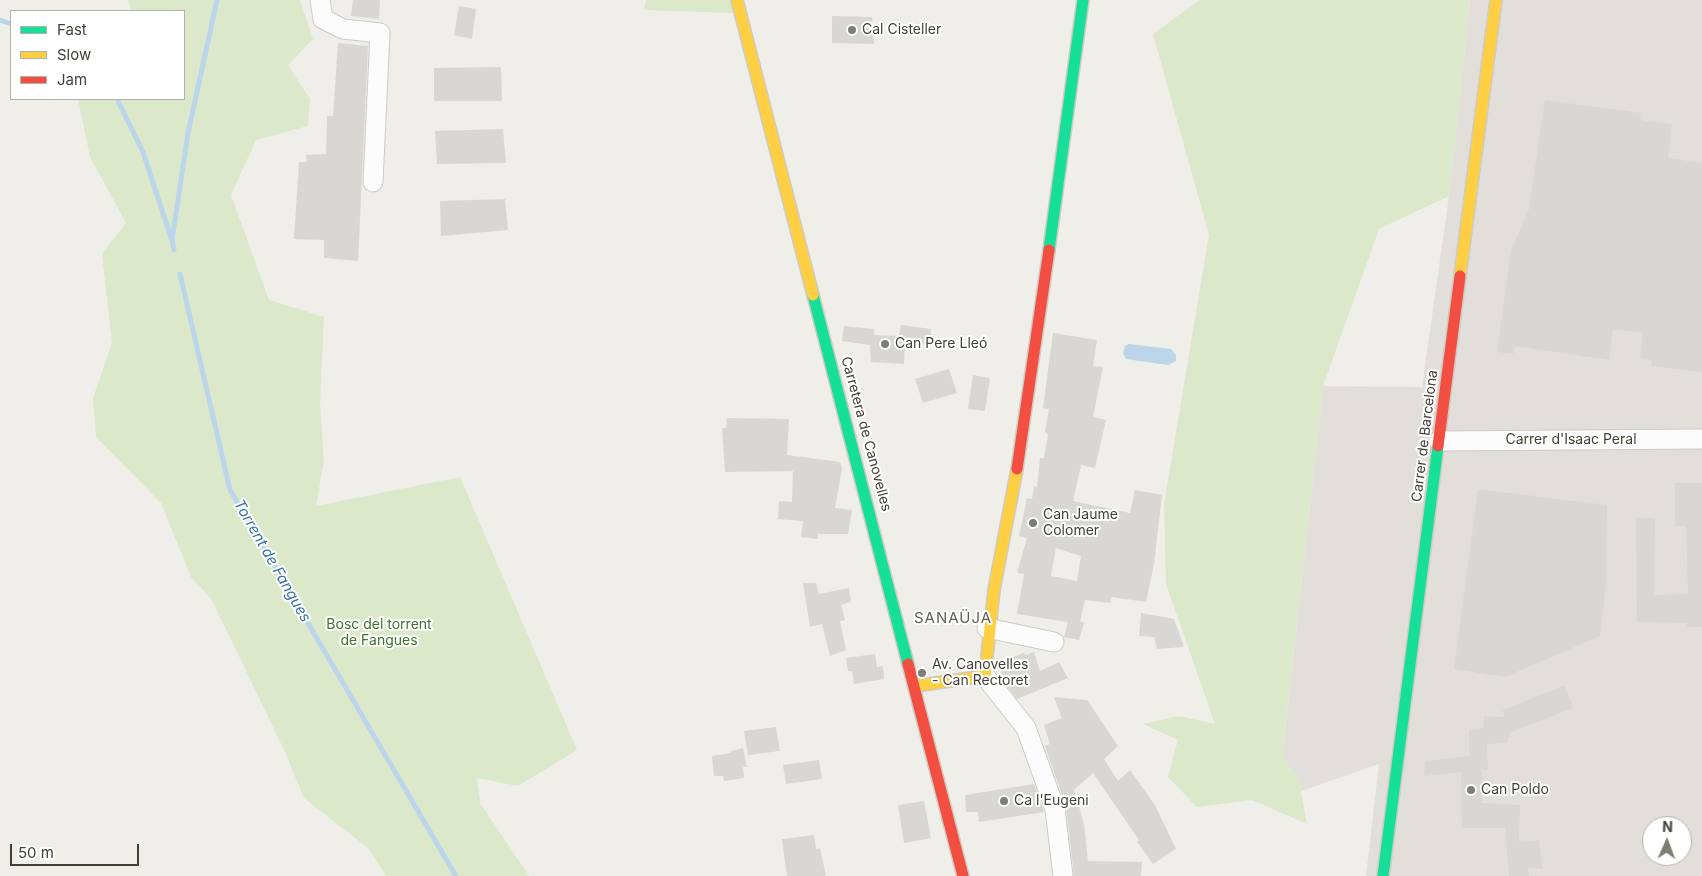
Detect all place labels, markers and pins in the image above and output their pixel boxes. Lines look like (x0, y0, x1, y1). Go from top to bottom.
place label: Cal Cisteller (862, 22, 941, 38)
marker: Cal Cisteller (846, 24, 858, 36)
place label: Can Pere Lleó (895, 336, 987, 352)
marker: Can Pere Lleó (879, 338, 891, 350)
place label: Can Jaume Colomer (1043, 507, 1118, 540)
marker: Can Jaume Colomer (1027, 517, 1039, 529)
place label: Av. Canovelles - Can Rectoret (932, 657, 1029, 690)
marker: Av. Canovelles - Can Rectoret (916, 667, 928, 679)
place label: Can Poldo (1481, 782, 1549, 798)
marker: Can Poldo (1465, 784, 1477, 796)
place label: Ca l'Eugeni (1014, 793, 1089, 809)
marker: Ca l'Eugeni (998, 795, 1010, 807)

